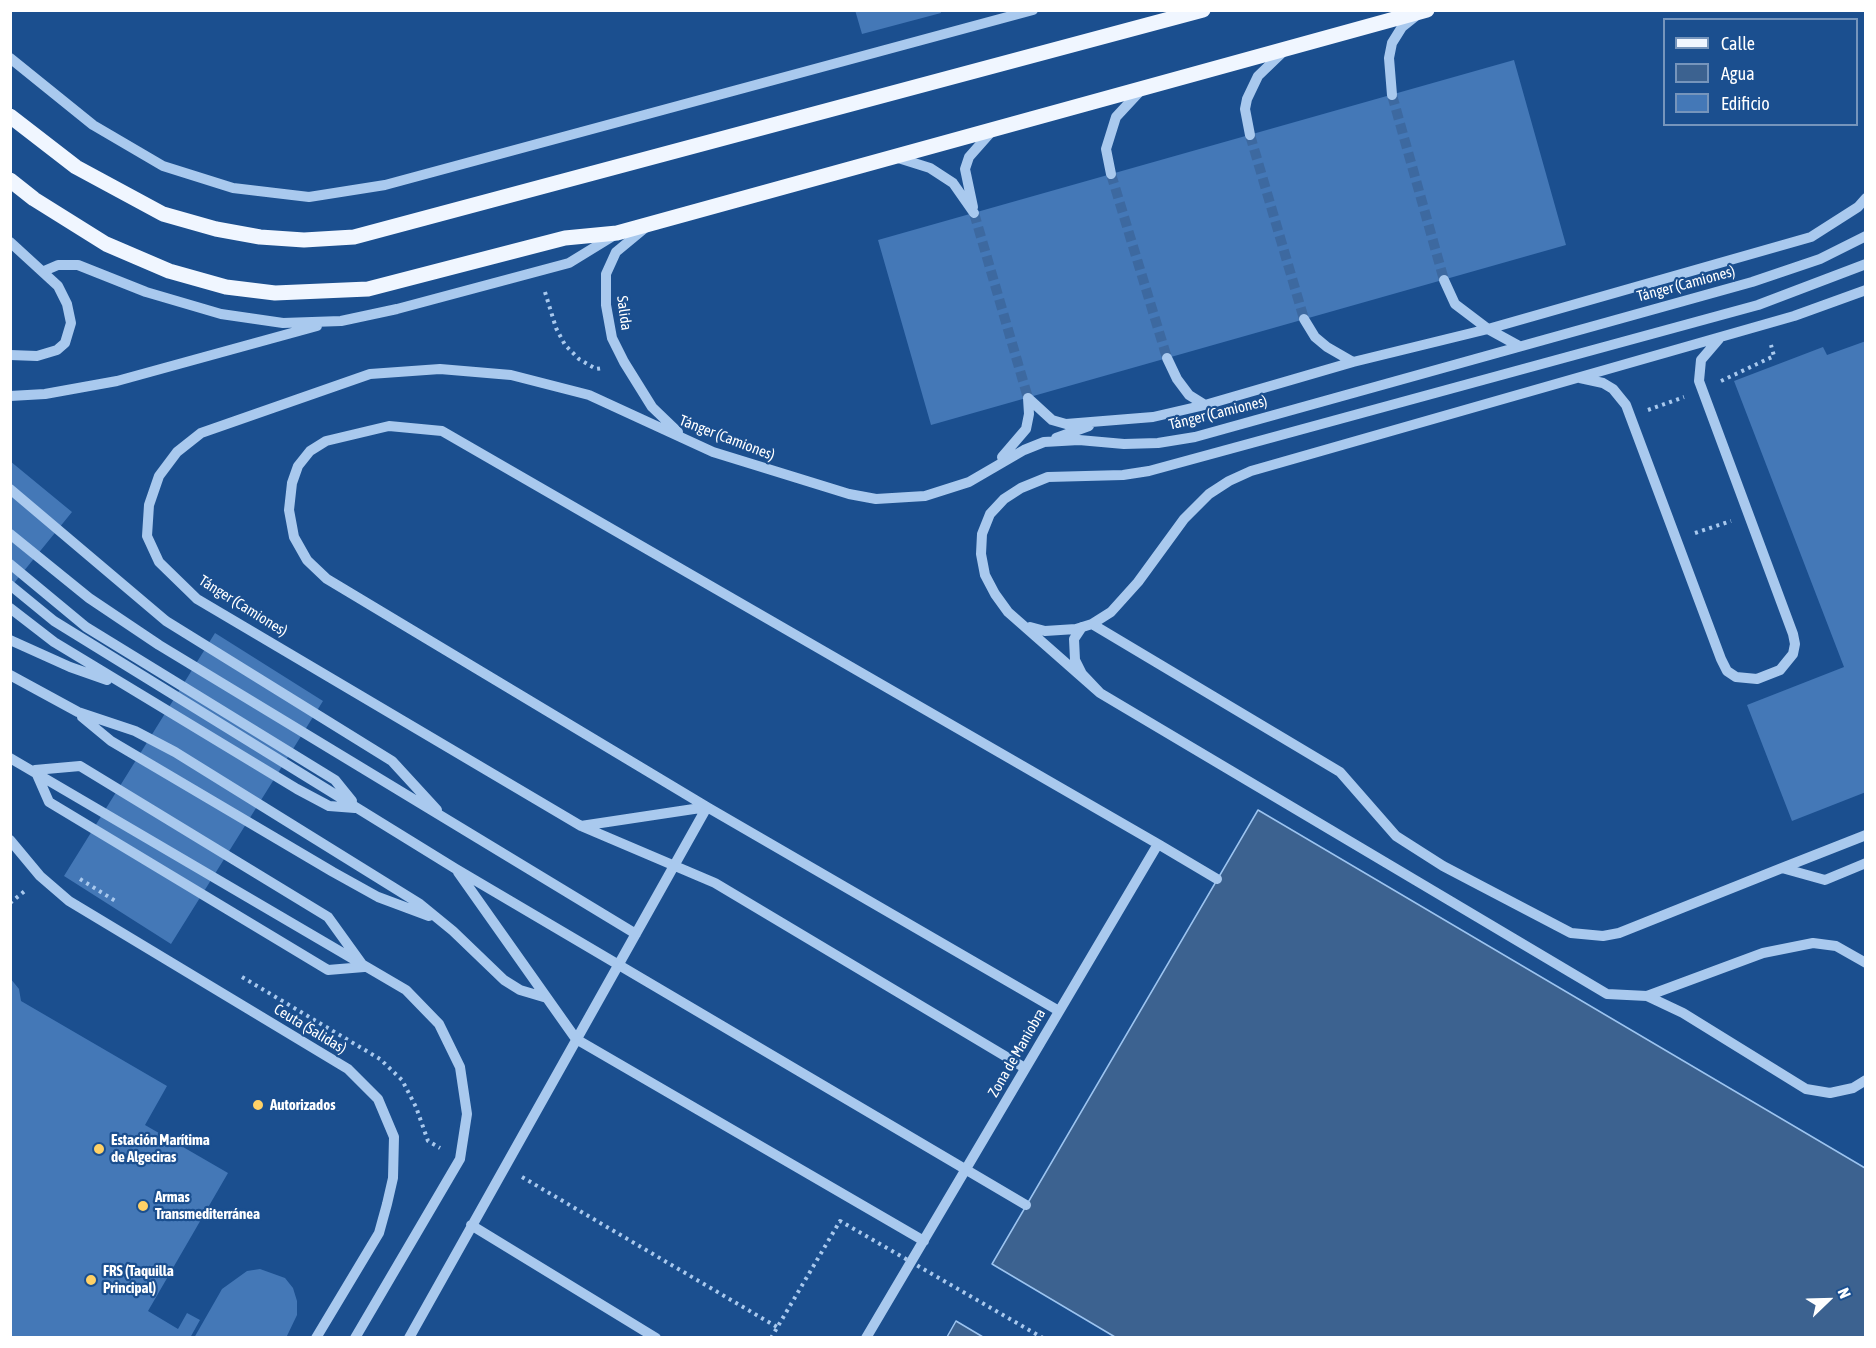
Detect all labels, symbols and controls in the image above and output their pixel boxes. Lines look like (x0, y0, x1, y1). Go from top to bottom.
legend (1663, 18, 1858, 126)
text: Calle (1721, 33, 1755, 54)
text: Agua (1721, 63, 1755, 84)
text: Edificio (1721, 93, 1770, 114)
street label: Tánger (Camiones) (1635, 262, 1737, 306)
street label: Salida (613, 295, 635, 331)
street label: Tánger (Camiones) (1167, 392, 1269, 434)
street label: Tánger (Camiones) (677, 412, 777, 464)
street label: Tánger (Camiones) (195, 572, 291, 640)
street label: Ceuta (Salidas) (270, 1000, 350, 1058)
street label: Zona de Maniobra (984, 1006, 1050, 1100)
place label: Autorizados (270, 1096, 336, 1114)
marker: Autorizados (251, 1098, 265, 1112)
place label: Estación Marítima de Algeciras (111, 1131, 210, 1166)
marker: Estación Marítima de Algeciras (92, 1142, 106, 1156)
place label: Armas Transmediterránea (155, 1188, 260, 1223)
marker: Armas Transmediterránea (136, 1199, 150, 1213)
place label: FRS (Taquilla Principal) (103, 1262, 174, 1297)
north arrow (1798, 1270, 1858, 1330)
marker: FRS (Taquilla Principal) (84, 1273, 98, 1287)
text: N (1834, 1285, 1855, 1301)

